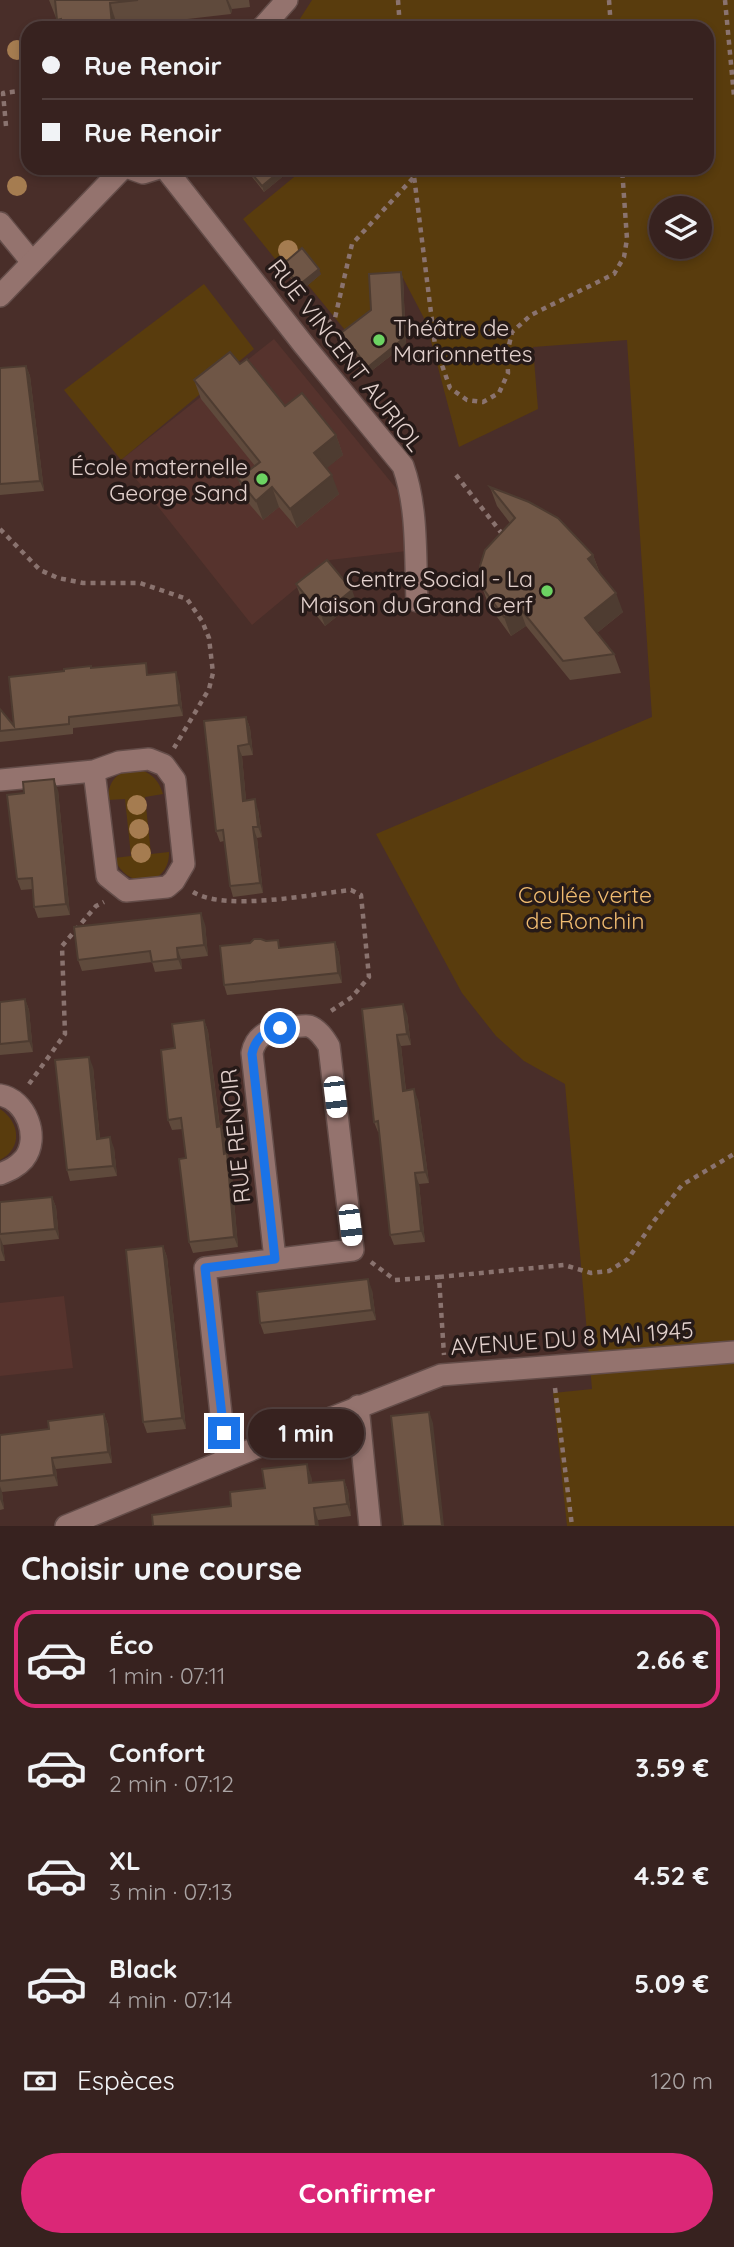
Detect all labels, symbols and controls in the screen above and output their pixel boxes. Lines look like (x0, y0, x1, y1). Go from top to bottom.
text: Rue Renoir (84, 49, 222, 82)
text: Rue Renoir (84, 116, 222, 149)
map controls (649, 196, 712, 259)
button: layers (649, 196, 712, 259)
street label: RUE VINCENT AURIOL (262, 253, 430, 457)
place label: Théâtre de Marionnettes (393, 313, 532, 368)
marker: Théâtre de Marionnettes (371, 332, 387, 348)
place label: École maternelle George Sand (71, 452, 248, 507)
marker: École maternelle George Sand (254, 471, 270, 487)
place label: Centre Social - La Maison du Grand Cerf (300, 564, 533, 619)
marker: Centre Social - La Maison du Grand Cerf (539, 583, 555, 599)
park label: Coulée verte de Ronchin (518, 880, 652, 935)
route start (264, 1012, 296, 1044)
street label: RUE RENOIR (214, 1067, 256, 1205)
car (323, 1075, 348, 1119)
car (338, 1203, 363, 1247)
street label: AVENUE DU 8 MAI 1945 (449, 1315, 695, 1361)
callout: 1 min (248, 1408, 364, 1458)
route end (208, 1417, 240, 1449)
text: 1 min (278, 1419, 334, 1448)
text: Choisir une course (21, 1548, 302, 1588)
icon: car (25, 1628, 88, 1691)
text: Éco (109, 1628, 154, 1661)
text: 2.66 € (635, 1643, 709, 1676)
text: 1 min · 07:11 (109, 1661, 226, 1690)
icon: car (25, 1736, 88, 1799)
text: Confort (109, 1736, 206, 1769)
text: 3.59 € (635, 1751, 709, 1784)
text: 2 min · 07:12 (109, 1769, 234, 1798)
icon: car (25, 1844, 88, 1907)
text: XL (109, 1844, 141, 1877)
text: 4.52 € (634, 1859, 709, 1892)
text: 3 min · 07:13 (109, 1877, 233, 1906)
icon: car (25, 1952, 88, 2015)
text: Black (109, 1952, 178, 1985)
text: 5.09 € (634, 1967, 709, 2000)
text: 4 min · 07:14 (109, 1985, 232, 2014)
icon: cash (21, 2062, 59, 2100)
text: Espèces (77, 2064, 175, 2097)
text: 120 m (651, 2066, 713, 2095)
button: Confirmer (21, 2153, 713, 2233)

